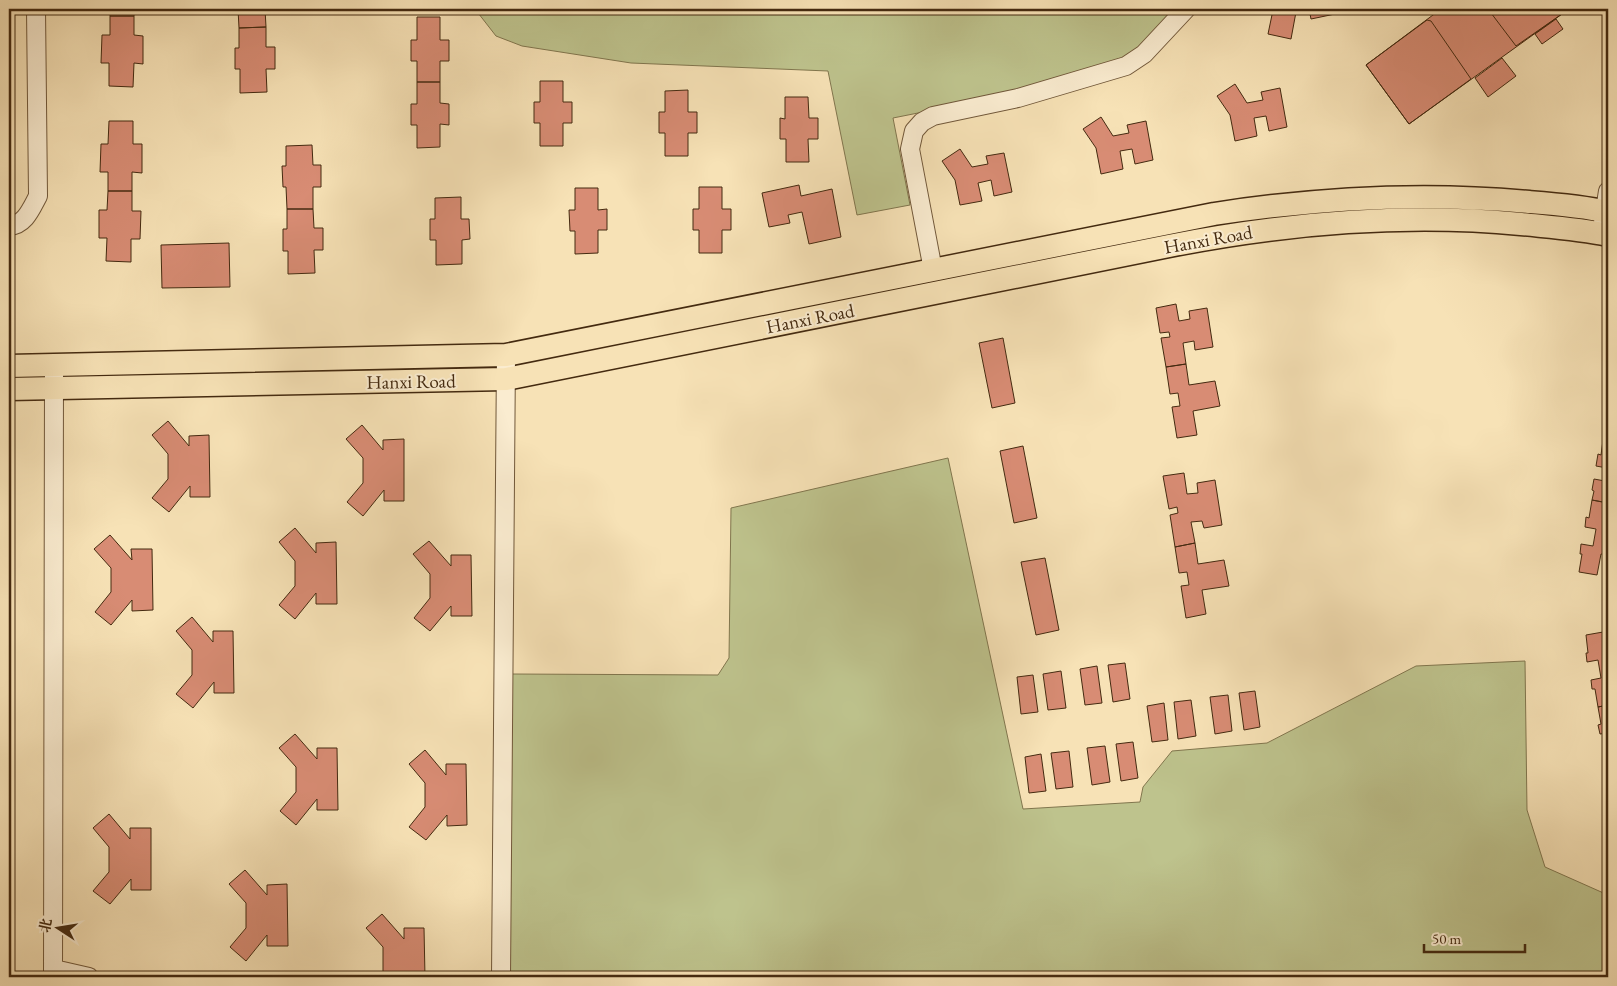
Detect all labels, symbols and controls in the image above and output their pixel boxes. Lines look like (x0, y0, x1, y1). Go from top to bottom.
street label: Hanxi Road (1162, 219, 1255, 260)
street label: Hanxi Road (764, 298, 857, 339)
street label: Hanxi Road (366, 368, 456, 395)
north arrow (32, 904, 82, 954)
text: 北 (35, 917, 56, 934)
scale bar (1424, 921, 1526, 953)
text: 50 m (1432, 929, 1461, 948)

